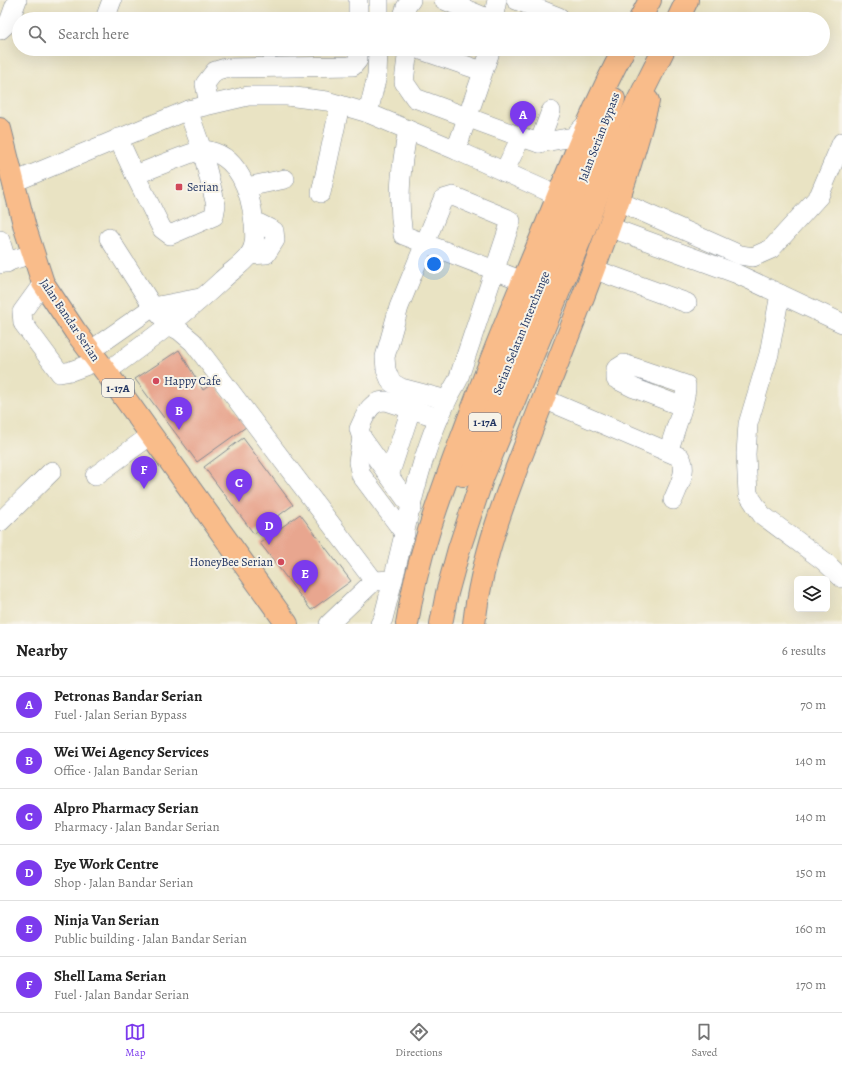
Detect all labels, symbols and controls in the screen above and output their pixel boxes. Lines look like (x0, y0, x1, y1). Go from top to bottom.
search box (12, 12, 830, 56)
icon: search (26, 23, 48, 45)
text: Search here (58, 24, 129, 44)
street label: Jalan Serian Bypass (575, 90, 623, 184)
pin: A (510, 101, 536, 134)
place label: Serian (187, 179, 219, 195)
marker: Serian (174, 182, 184, 192)
your location (424, 254, 444, 274)
street label: Serian Selatan Interchange (489, 269, 553, 397)
street label: Jalan Bandar Serian (36, 275, 104, 365)
place label: Happy Cafe (164, 373, 221, 389)
marker: Happy Cafe (151, 376, 161, 386)
road number: 1-17A (102, 379, 134, 397)
pin: B (166, 397, 192, 430)
road number: 1-17A (469, 413, 501, 431)
pin: F (131, 456, 157, 489)
pin: C (226, 469, 252, 502)
pin: D (256, 512, 282, 545)
place label: HoneyBee Serian (189, 554, 273, 570)
marker: HoneyBee Serian (276, 557, 286, 567)
pin: E (292, 560, 318, 593)
map controls (794, 576, 830, 612)
button: layers (794, 576, 830, 612)
text: Nearby (16, 639, 67, 662)
text: 6 results (782, 642, 826, 659)
text: Petronas Bandar Serian (54, 686, 202, 706)
text: A (25, 696, 33, 713)
text: 70 m (800, 696, 826, 713)
text: Fuel · Jalan Serian Bypass (54, 706, 187, 723)
text: Wei Wei Agency Services (54, 742, 209, 762)
text: B (25, 752, 33, 769)
text: 140 m (795, 752, 826, 769)
text: Office · Jalan Bandar Serian (54, 762, 198, 779)
text: Alpro Pharmacy Serian (54, 798, 199, 818)
text: C (25, 808, 33, 825)
text: 140 m (795, 808, 826, 825)
text: Pharmacy · Jalan Bandar Serian (54, 818, 220, 835)
text: Eye Work Centre (54, 854, 159, 874)
text: D (24, 864, 34, 881)
text: 150 m (796, 864, 826, 881)
text: Shop · Jalan Bandar Serian (54, 874, 193, 891)
text: Ninja Van Serian (54, 910, 159, 930)
text: E (25, 920, 33, 937)
text: 160 m (795, 920, 826, 937)
text: Public building · Jalan Bandar Serian (54, 930, 247, 947)
text: Shell Lama Serian (54, 966, 166, 986)
text: F (26, 976, 32, 993)
text: 170 m (796, 976, 826, 993)
text: Fuel · Jalan Bandar Serian (54, 986, 189, 1003)
tab: Map (124, 1021, 146, 1060)
tab: Directions (395, 1021, 443, 1060)
tab: Saved (691, 1021, 718, 1060)

